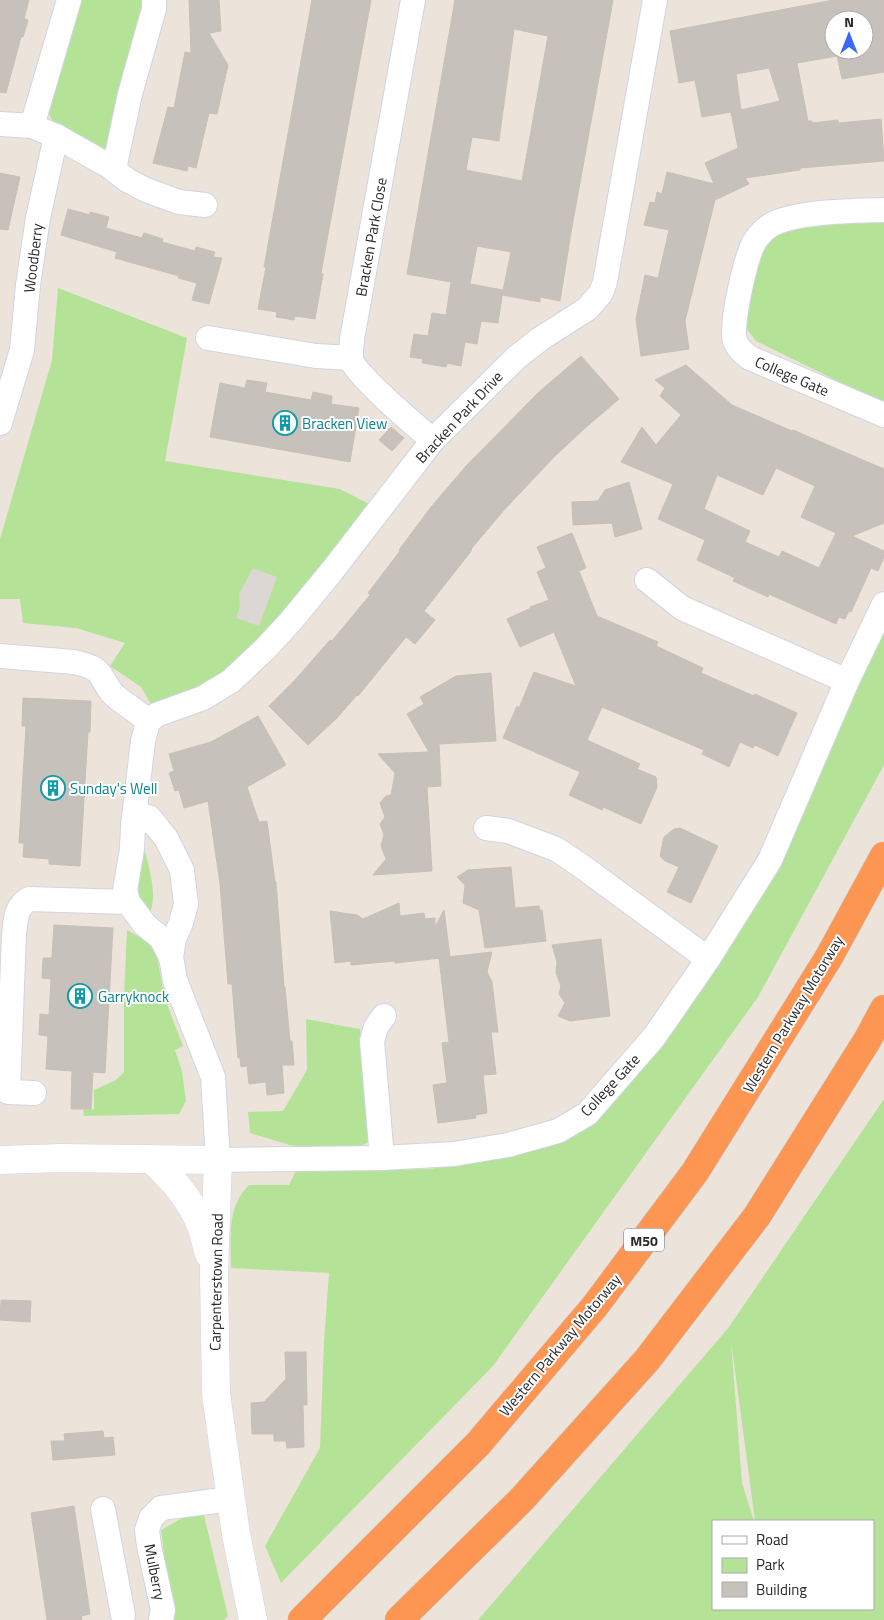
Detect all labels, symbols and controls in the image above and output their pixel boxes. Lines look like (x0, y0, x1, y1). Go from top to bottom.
north arrow (824, 10, 874, 60)
text: N (844, 11, 854, 32)
street label: Bracken Park Close (349, 176, 393, 298)
street label: Woodberry (17, 222, 49, 294)
street label: College Gate (751, 350, 833, 402)
street label: Bracken Park Drive (410, 366, 508, 468)
building icon: Bracken View (272, 410, 298, 436)
place label: Bracken View (302, 412, 387, 435)
building icon: Sunday's Well (40, 775, 66, 801)
place label: Sunday's Well (70, 777, 158, 800)
street label: Western Parkway Motorway (737, 931, 849, 1097)
building icon: Garryknock (67, 983, 93, 1009)
place label: Garryknock (98, 985, 169, 1008)
street label: College Gate (575, 1048, 645, 1122)
street label: Carpenterstown Road (203, 1213, 229, 1351)
road number: M50 (624, 1228, 664, 1252)
street label: Western Parkway Motorway (493, 1269, 627, 1421)
legend (712, 1520, 874, 1610)
text: Road (756, 1528, 788, 1551)
street label: Mulberry (138, 1542, 172, 1602)
text: Park (756, 1553, 785, 1576)
text: Building (756, 1578, 807, 1601)

